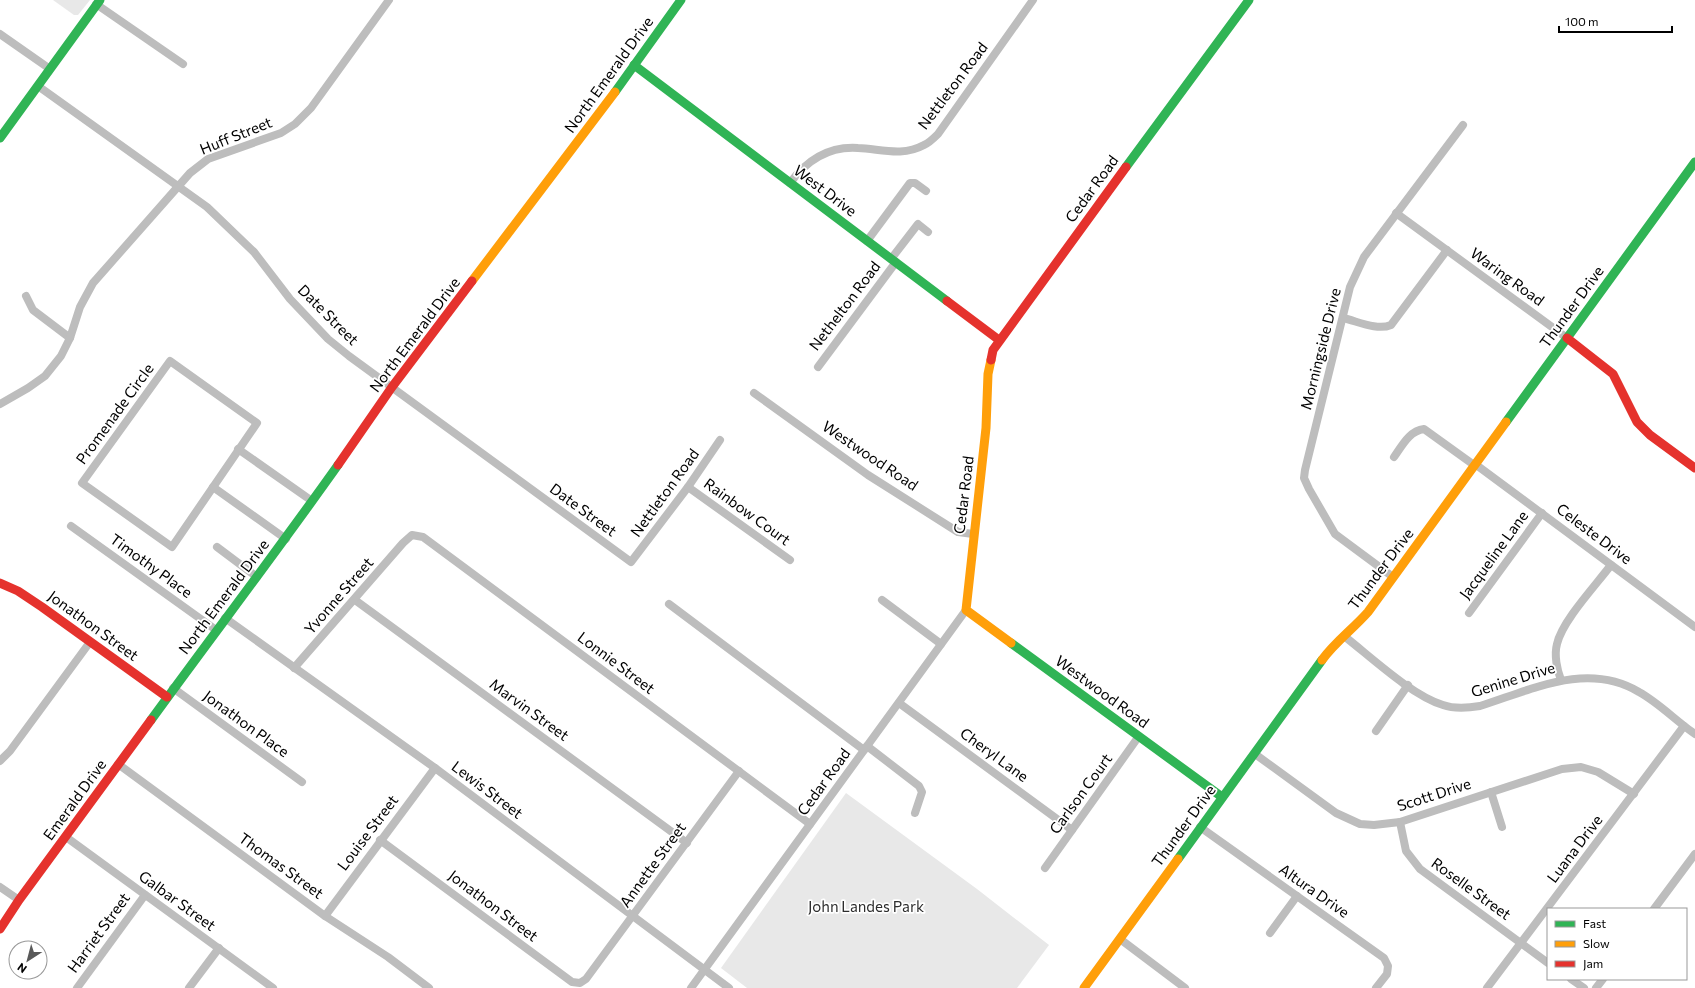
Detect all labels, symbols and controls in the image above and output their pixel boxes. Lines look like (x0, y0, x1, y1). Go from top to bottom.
scale bar (1559, 8, 1672, 34)
street label: North Emerald Drive (560, 13, 656, 136)
text: 100 m (1565, 14, 1599, 28)
street label: Nettleton Road (914, 38, 991, 133)
street label: Huff Street (197, 112, 274, 158)
street label: Cedar Road (1061, 151, 1122, 225)
street label: West Drive (791, 161, 861, 220)
street label: Waring Road (1467, 243, 1548, 309)
street label: Nethelton Road (805, 257, 884, 354)
street label: Thunder Drive (1535, 262, 1607, 351)
street label: North Emerald Drive (365, 273, 463, 395)
street label: Date Street (295, 280, 363, 348)
street label: Morningside Drive (1296, 286, 1344, 411)
street label: Promenade Circle (72, 360, 157, 467)
street label: Westwood Road (819, 417, 922, 494)
street label: Nettleton Road (626, 445, 702, 540)
street label: Cedar Road (949, 455, 977, 535)
street label: Rainbow Court (701, 474, 794, 549)
street label: Date Street (547, 479, 620, 539)
street label: Celeste Drive (1553, 499, 1636, 567)
street label: Jacqueline Lane (1455, 507, 1531, 602)
street label: Thunder Drive (1344, 524, 1417, 612)
street label: Timothy Place (107, 529, 196, 601)
street label: North Emerald Drive (174, 535, 272, 657)
street label: Yvonne Street (300, 553, 376, 637)
street label: Jonathon Street (45, 586, 142, 664)
street label: Lonnie Street (575, 627, 659, 697)
street label: Westwood Road (1052, 651, 1153, 731)
street label: Genine Drive (1468, 658, 1557, 700)
street label: Marvin Street (486, 674, 573, 744)
street label: Jonathon Place (200, 686, 293, 760)
street label: Cheryl Lane (957, 723, 1032, 785)
street label: Cedar Road (793, 744, 854, 818)
street label: Carlson Court (1045, 750, 1115, 837)
street label: Emerald Drive (39, 756, 109, 843)
street label: Lewis Street (449, 757, 527, 822)
street label: Scott Drive (1395, 774, 1473, 814)
street label: Thunder Drive (1147, 781, 1219, 870)
street label: Louise Street (333, 791, 401, 874)
street label: Luana Drive (1543, 811, 1606, 886)
street label: Annette Street (615, 818, 689, 910)
street label: Thomas Street (236, 828, 327, 902)
street label: Roselle Street (1428, 853, 1515, 923)
street label: Altura Drive (1276, 859, 1353, 921)
street label: Galbar Street (136, 866, 220, 934)
street label: Jonathon Street (445, 866, 542, 945)
street label: Harriet Street (63, 889, 133, 976)
park label: John Landes Park (808, 897, 924, 915)
legend (1547, 908, 1687, 980)
text: Fast (1583, 916, 1606, 930)
text: Slow (1583, 936, 1610, 950)
north arrow (8, 940, 48, 980)
text: Jam (1583, 956, 1603, 971)
text: N (15, 961, 29, 976)

